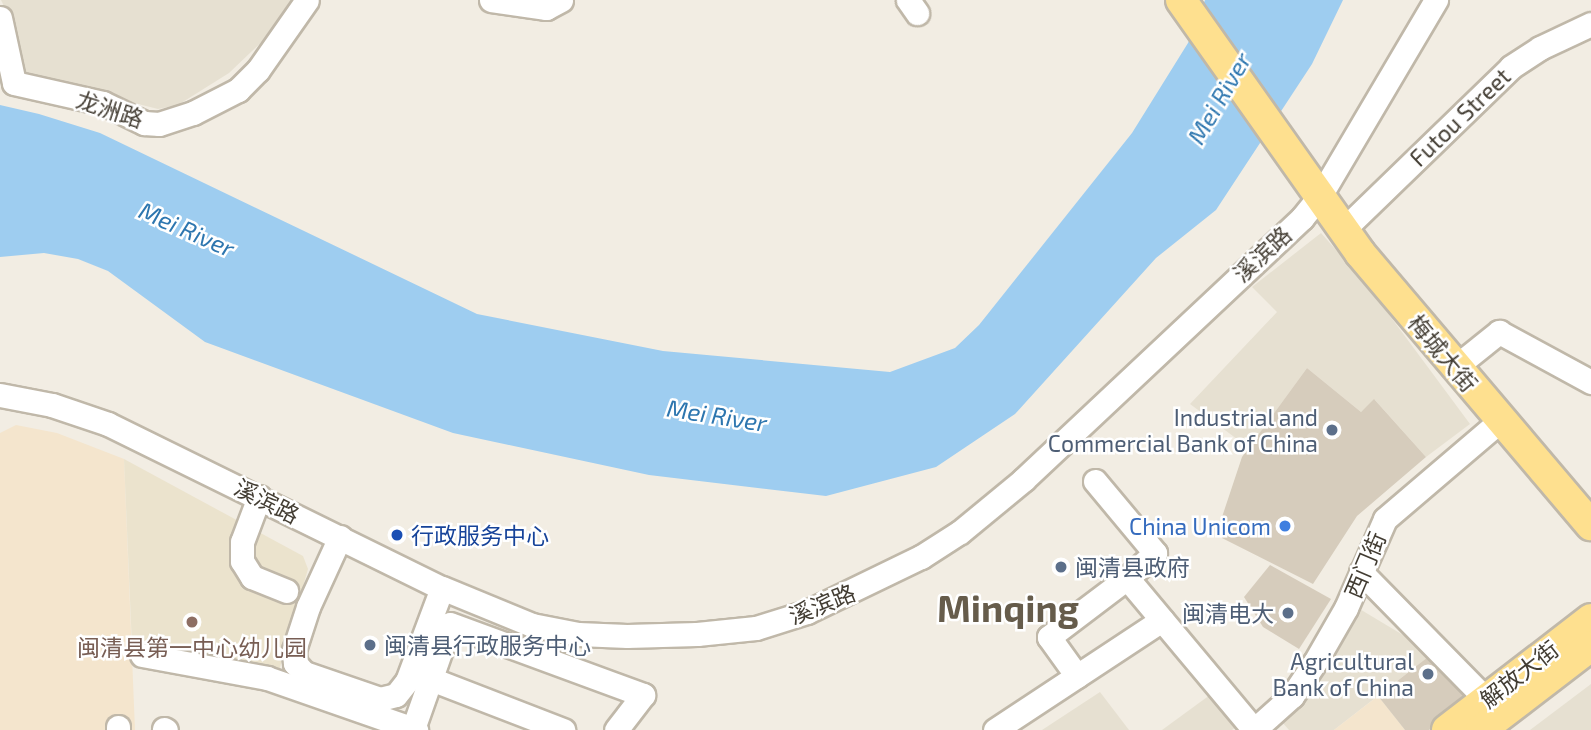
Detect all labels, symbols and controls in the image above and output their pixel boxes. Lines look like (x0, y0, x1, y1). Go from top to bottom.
water label: Mei River (1181, 47, 1257, 149)
street label: Futou Street (1404, 62, 1516, 172)
street label: 龙洲路 (73, 85, 147, 133)
water label: Mei River (135, 195, 239, 263)
street label: 溪滨路 (1227, 220, 1297, 288)
street label: 梅城大街 (1403, 309, 1483, 397)
water label: Mei River (665, 393, 769, 437)
place label: Industrial and Commercial Bank of China (1047, 403, 1318, 457)
marker: Industrial and Commercial Bank of China (1324, 422, 1340, 438)
street label: 溪滨路 (230, 473, 304, 529)
place label: China Unicom (1129, 512, 1271, 540)
marker: China Unicom (1277, 518, 1293, 534)
place label: 行政服务中心 (411, 521, 549, 549)
marker: 行政服务中心 (389, 527, 405, 543)
street label: 西门街 (1339, 528, 1391, 602)
place label: 闽清县政府 (1075, 553, 1190, 581)
marker: 闽清县政府 (1053, 559, 1069, 575)
street label: 溪滨路 (785, 578, 859, 630)
district label: Minqing (937, 585, 1079, 629)
place label: 闽清电大 (1182, 599, 1274, 627)
marker: 闽清电大 (1280, 605, 1296, 621)
marker: 闽清县第一中心幼儿园 (184, 614, 200, 630)
place label: 闽清县行政服务中心 (384, 631, 591, 659)
place label: 闽清县第一中心幼儿园 (77, 633, 307, 661)
street label: 解放大街 (1474, 635, 1564, 713)
marker: 闽清县行政服务中心 (362, 637, 378, 653)
place label: Agricultural Bank of China (1272, 647, 1414, 701)
marker: Agricultural Bank of China (1420, 666, 1436, 682)

